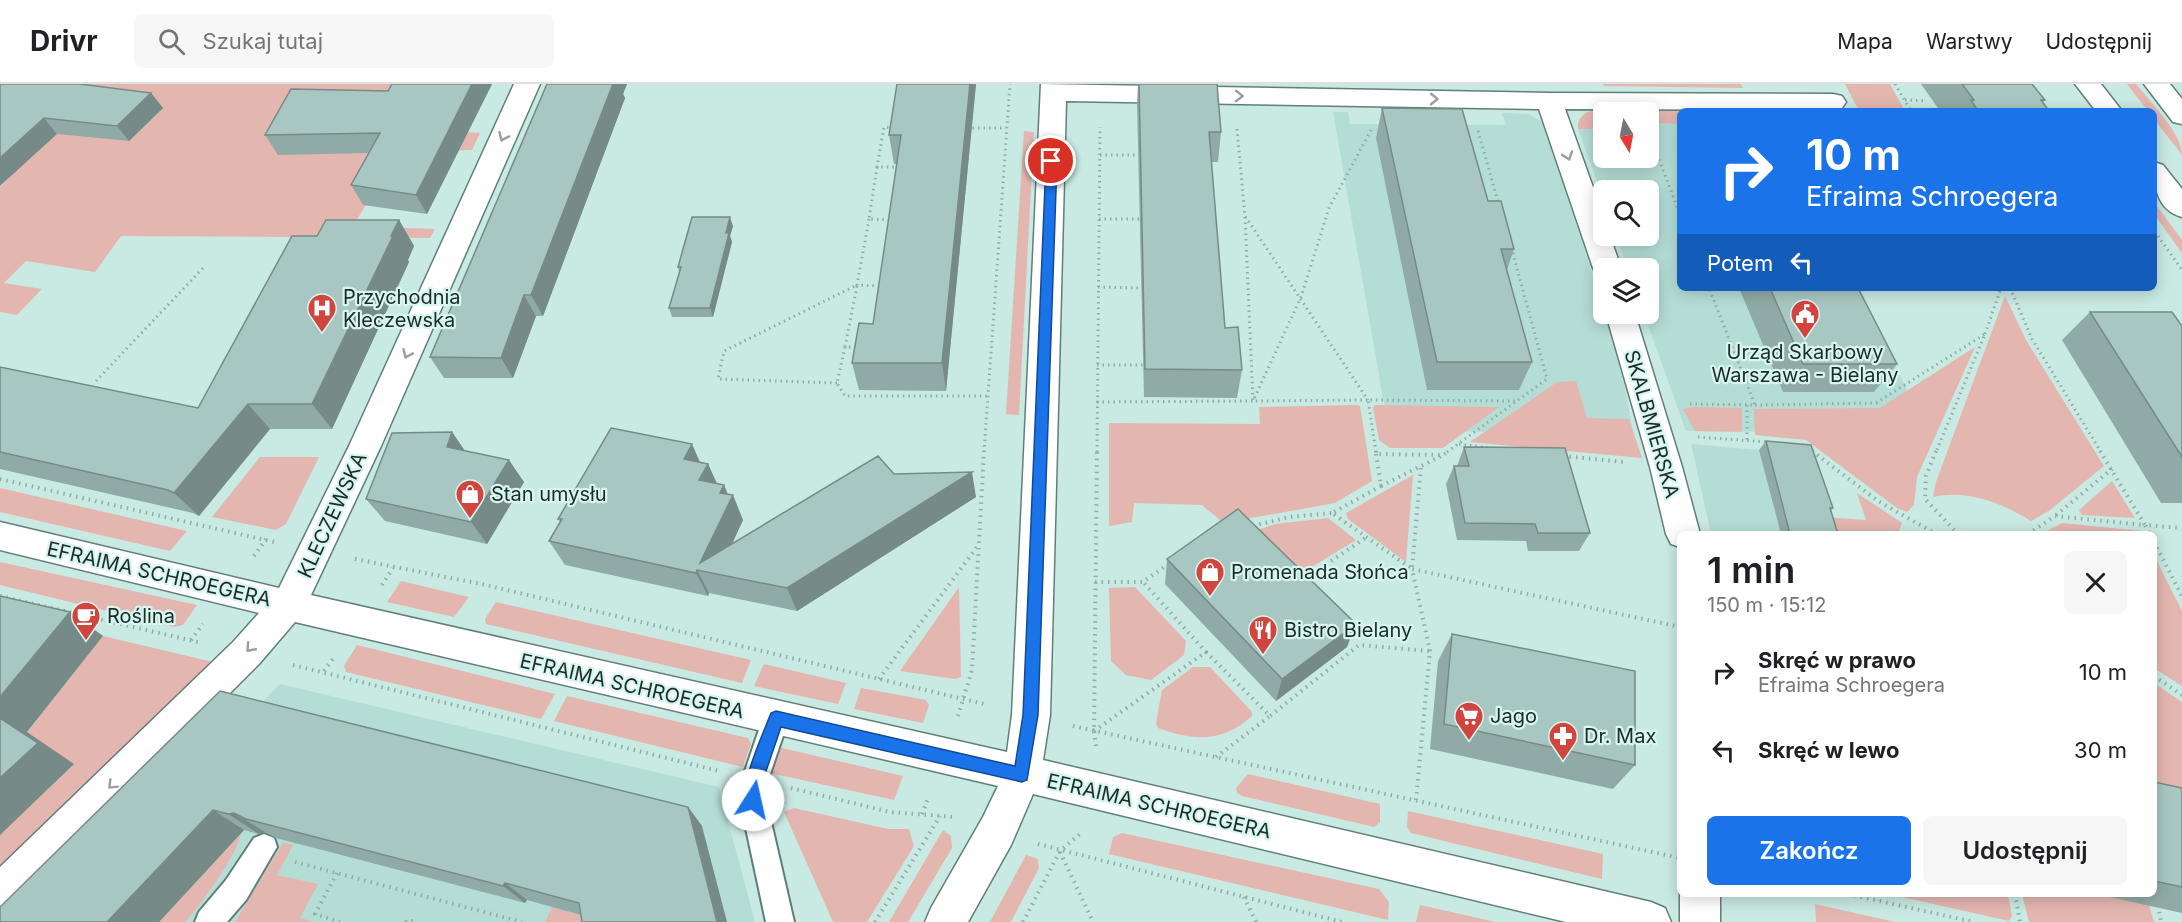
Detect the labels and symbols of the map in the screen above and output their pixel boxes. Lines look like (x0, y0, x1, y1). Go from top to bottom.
one-way arrow (1235, 90, 1244, 102)
one-way arrow (1430, 93, 1439, 105)
north arrow (1593, 102, 1659, 168)
one-way arrow (498, 131, 510, 142)
pin (1025, 135, 1076, 186)
one-way arrow (1561, 150, 1574, 161)
place label: Przychodnia Kleczewska (343, 285, 461, 332)
hospital icon: Przychodnia Kleczewska (306, 292, 338, 334)
public building icon: Urząd Skarbowy Warszawa - Bielany (1789, 298, 1821, 340)
place label: Urząd Skarbowy Warszawa - Bielany (1712, 340, 1898, 387)
one-way arrow (402, 347, 414, 358)
street label: SKALBMIERSKA (1619, 347, 1685, 501)
street label: KLECZEWSKA (292, 448, 372, 582)
shop icon: Stan umysłu (454, 478, 486, 520)
place label: Stan umysłu (491, 482, 607, 506)
street label: EFRAIMA SCHROEGERA (45, 536, 274, 612)
shop icon: Promenada Słońca (1194, 556, 1226, 598)
place label: Promenada Słońca (1231, 560, 1409, 584)
cafe icon: Roślina (70, 600, 102, 642)
place label: Roślina (107, 604, 175, 628)
restaurant icon: Bistro Bielany (1247, 614, 1279, 656)
place label: Bistro Bielany (1284, 618, 1412, 642)
one-way arrow (246, 641, 257, 651)
street label: EFRAIMA SCHROEGERA (518, 648, 747, 724)
supermarket icon: Jago (1453, 700, 1485, 742)
place label: Jago (1490, 704, 1537, 728)
pharmacy icon: Dr. Max (1547, 720, 1579, 762)
place label: Dr. Max (1584, 724, 1656, 748)
position arrow (721, 768, 785, 832)
street label: EFRAIMA SCHROEGERA (1045, 768, 1274, 844)
one-way arrow (108, 777, 119, 788)

